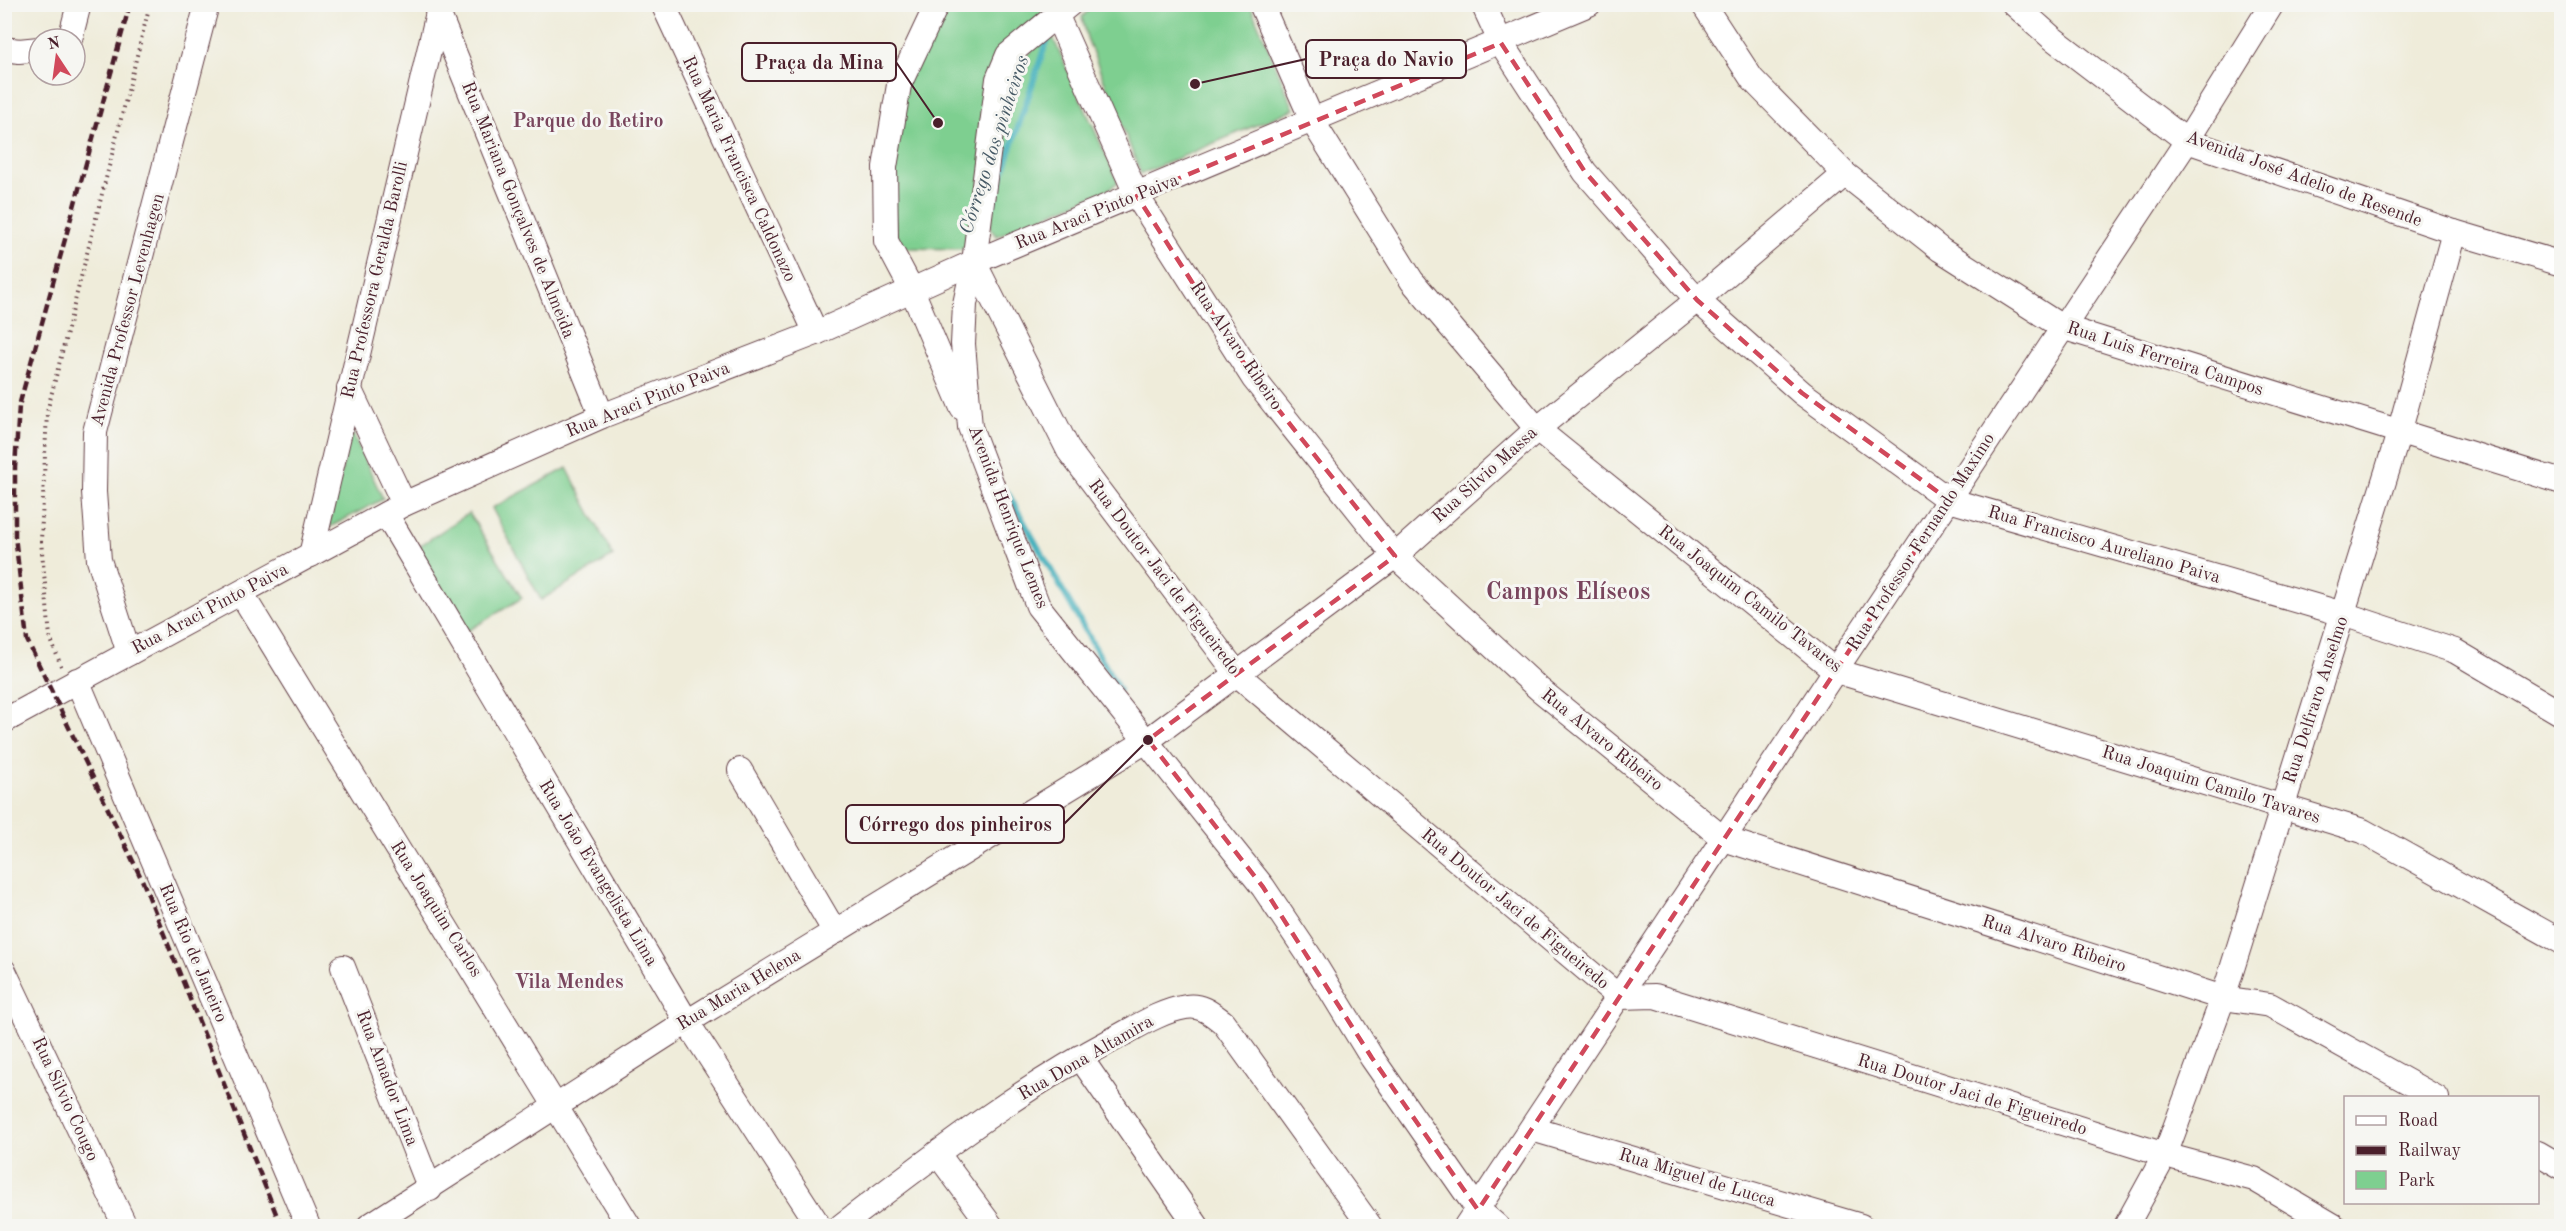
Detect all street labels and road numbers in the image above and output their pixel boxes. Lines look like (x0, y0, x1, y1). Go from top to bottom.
street label: Rua Maria Francisca Caldonazo (679, 53, 799, 285)
street label: Rua Mariana Gonçalves de Almeida (458, 79, 578, 341)
street label: Avenida José Adelio de Resende (2184, 128, 2424, 230)
street label: Rua Professora Geralda Barolli (339, 159, 411, 400)
street label: Rua Araci Pinto Paiva (1013, 171, 1181, 253)
street label: Avenida Professor Levenhagen (88, 191, 168, 429)
street label: Rua Alvaro Ribeiro (1186, 279, 1286, 414)
street label: Rua Luis Ferreira Campos (2064, 319, 2266, 399)
street label: Rua Araci Pinto Paiva (564, 359, 732, 441)
street label: Avenida Henrique Lemes (965, 423, 1051, 611)
street label: Rua Silvio Massa (1429, 423, 1541, 527)
street label: Rua Professor Fernando Maximo (1844, 430, 1998, 654)
street label: Rua Doutor Jaci de Figueiredo (1085, 476, 1243, 678)
street label: Rua Francisco Aureliano Paiva (1986, 503, 2223, 587)
street label: Rua Joaquim Camilo Tavares (1655, 522, 1845, 676)
street label: Rua Araci Pinto Paiva (129, 560, 291, 658)
street label: Rua Delfraro Anselmo (2280, 614, 2352, 786)
street label: Rua Alvaro Ribeiro (1538, 686, 1666, 794)
street label: Rua Joaquim Camilo Tavares (2100, 743, 2322, 827)
street label: Rua João Evangelista Lima (535, 777, 661, 969)
street label: Rua Doutor Jaci de Figueiredo (1418, 825, 1612, 993)
street label: Rua Joaquim Carlos (387, 838, 485, 980)
street label: Rua Rio de Janeiro (156, 881, 230, 1025)
street label: Rua Alvaro Ribeiro (1980, 912, 2128, 976)
street label: Rua Maria Helena (674, 946, 804, 1034)
street label: Rua Amador Lima (353, 1007, 421, 1149)
street label: Rua Dona Altamira (1016, 1012, 1157, 1104)
street label: Rua Silvio Cougo (28, 1034, 102, 1164)
street label: Rua Doutor Jaci de Figueiredo (1855, 1051, 2089, 1139)
street label: Rua Miguel de Lucca (1616, 1146, 1778, 1210)

